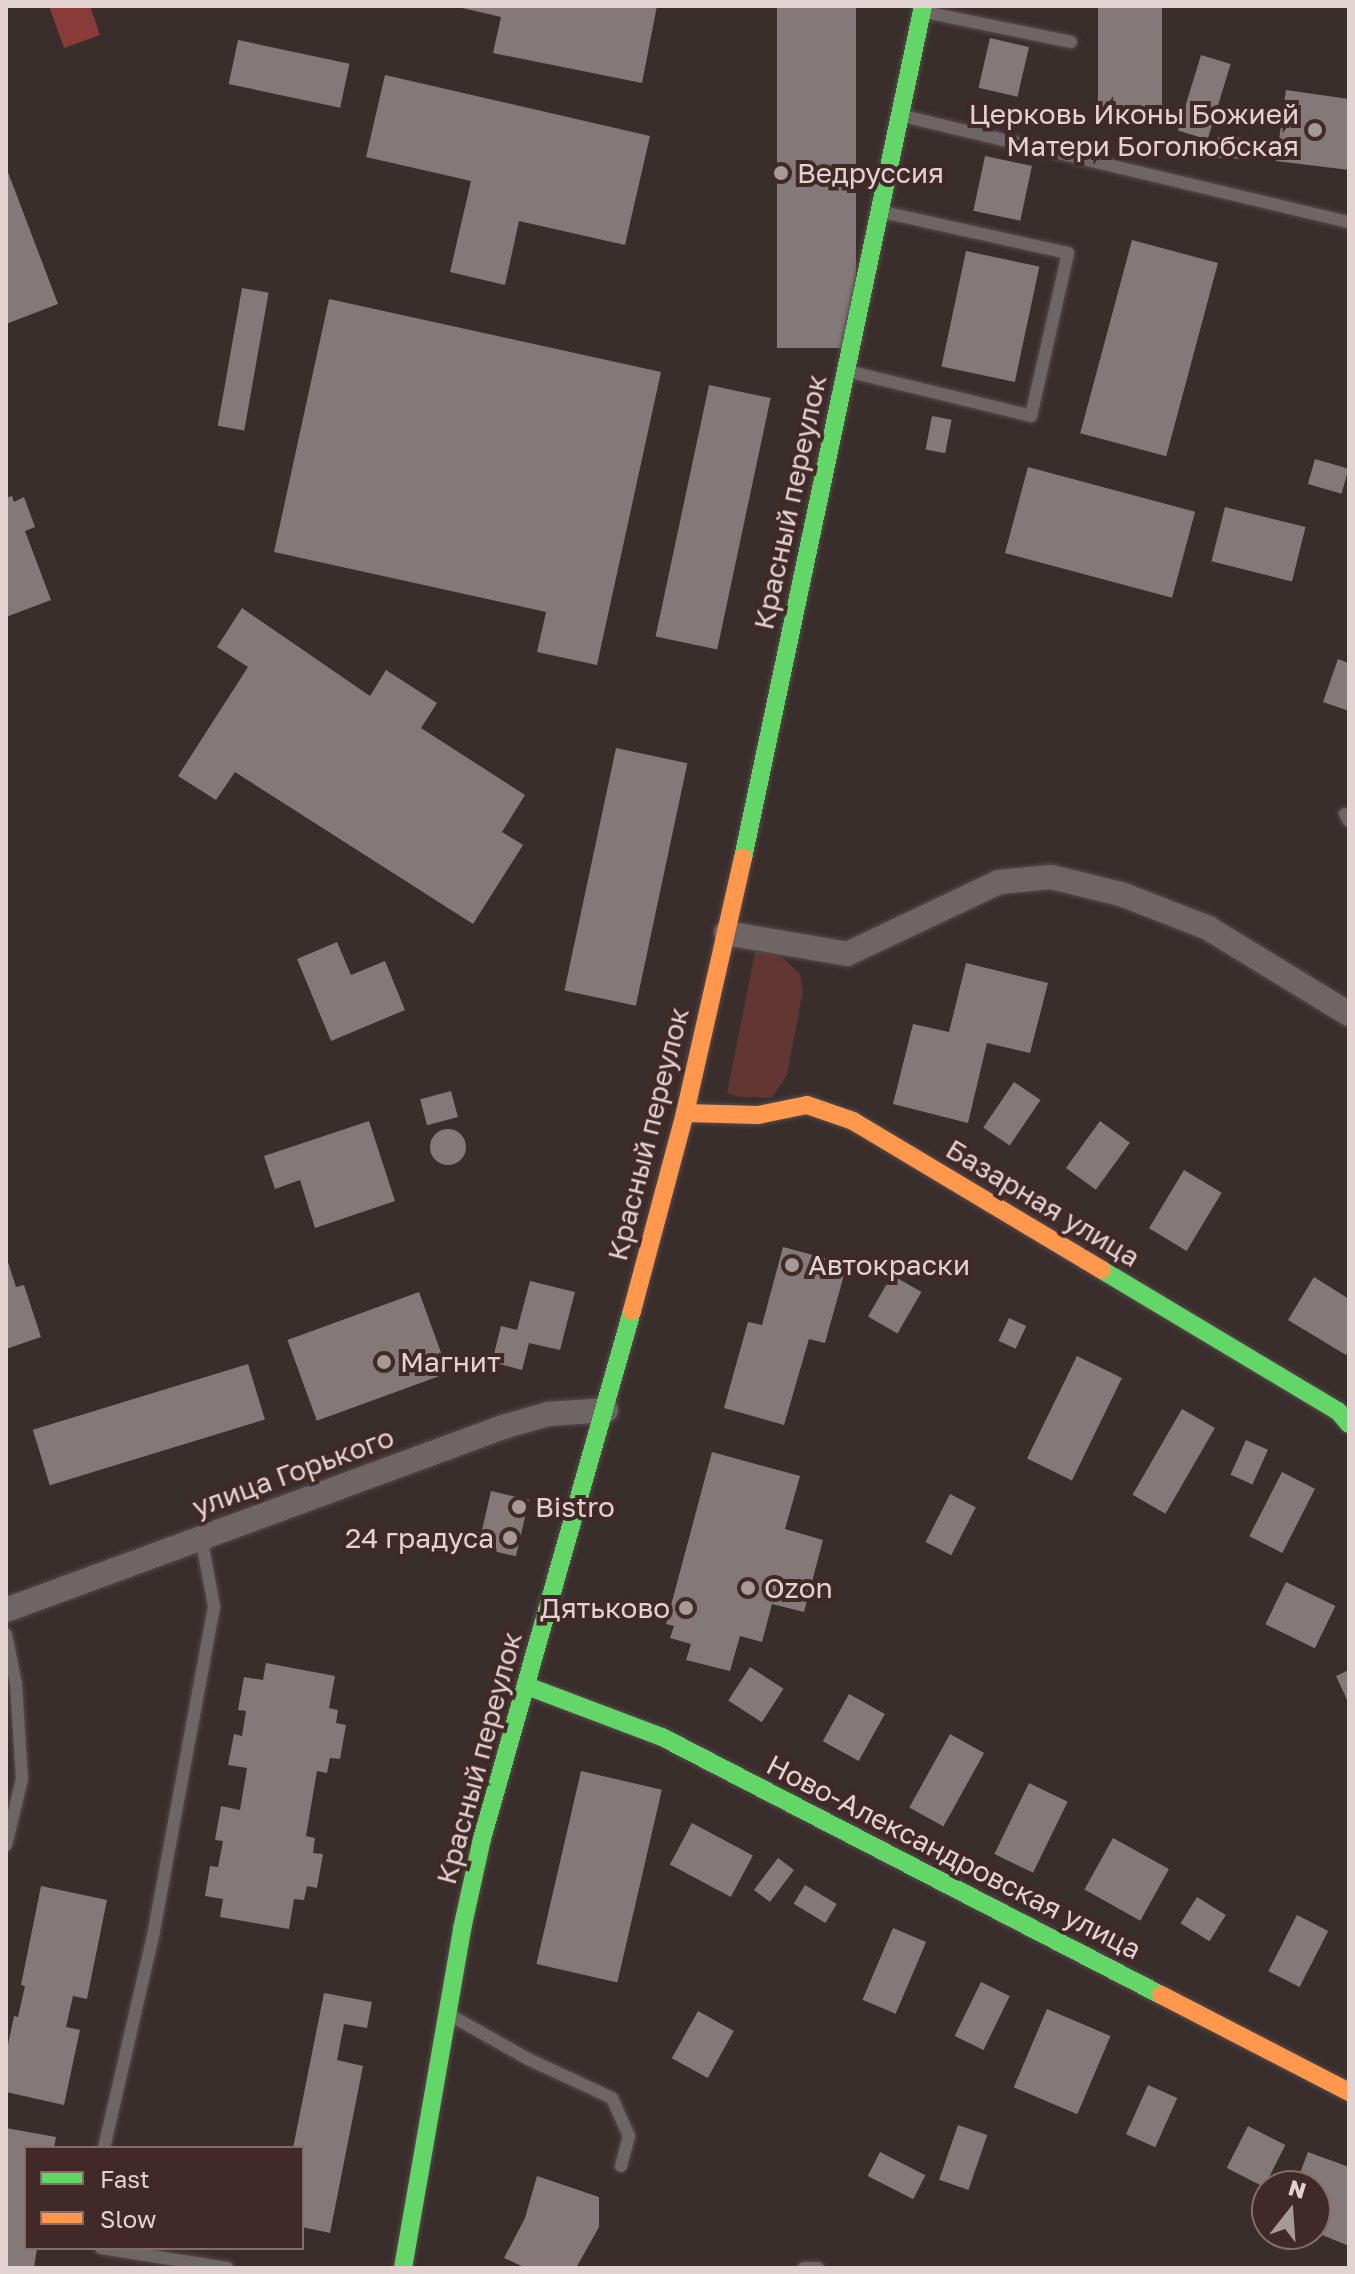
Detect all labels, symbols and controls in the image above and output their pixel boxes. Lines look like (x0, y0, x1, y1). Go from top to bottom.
place label: Церковь Иконы Божией Матери Боголюбская (969, 97, 1299, 163)
marker: Церковь Иконы Божией Матери Боголюбская (1306, 121, 1324, 139)
place label: Ведруссия (797, 156, 944, 190)
marker: Ведруссия (772, 164, 790, 182)
street label: Красный переулок (747, 371, 833, 633)
street label: Красный переулок (600, 1004, 696, 1264)
street label: Базарная улица (940, 1132, 1146, 1274)
place label: Автокраски (808, 1248, 970, 1282)
marker: Автокраски (783, 1256, 801, 1274)
place label: Магнит (400, 1345, 501, 1379)
marker: Магнит (375, 1353, 393, 1371)
street label: улица Горького (188, 1420, 398, 1524)
place label: Bistro (535, 1490, 615, 1524)
marker: Bistro (510, 1498, 528, 1516)
place label: 24 градуса (345, 1521, 494, 1555)
marker: 24 градуса (501, 1529, 519, 1547)
place label: Ozon (764, 1571, 833, 1605)
marker: Ozon (739, 1579, 757, 1597)
place label: Дятьково (540, 1591, 670, 1625)
marker: Дятьково (677, 1599, 695, 1617)
street label: Красный переулок (429, 1628, 529, 1888)
street label: Ново-Александровская улица (761, 1748, 1147, 1966)
legend (24, 2146, 304, 2250)
text: Fast (100, 2164, 150, 2193)
north arrow (1251, 2170, 1331, 2250)
text: N (1286, 2173, 1310, 2204)
text: Slow (100, 2204, 156, 2233)

